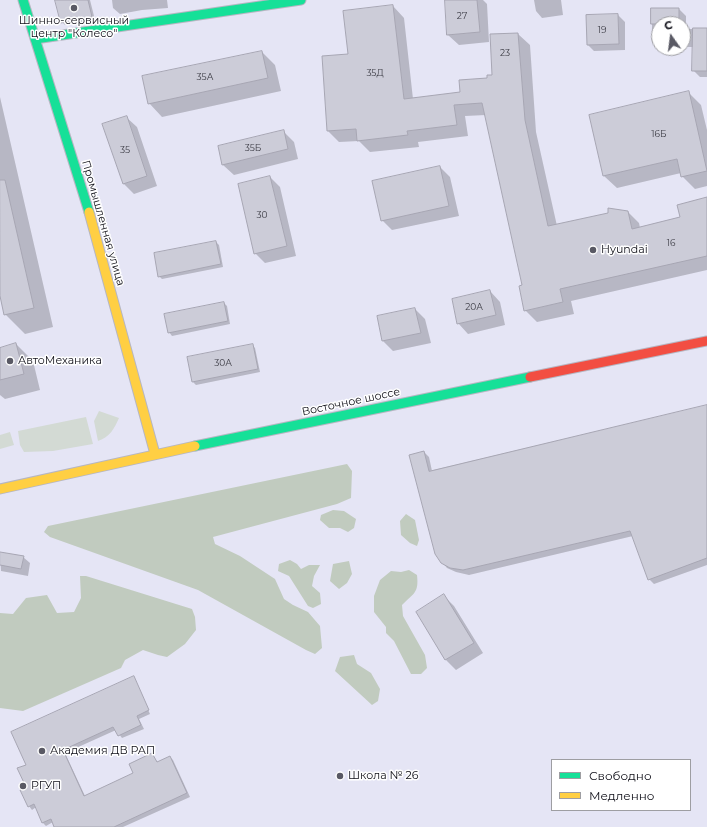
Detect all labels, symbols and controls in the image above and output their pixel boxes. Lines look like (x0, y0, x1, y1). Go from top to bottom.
marker: Шинно-сервисный центр "Колесо" (69, 3, 79, 13)
house number: 27 (457, 11, 467, 21)
place label: Шинно-сервисный центр "Колесо" (19, 14, 129, 40)
north arrow (651, 16, 691, 56)
text: С (663, 18, 674, 33)
house number: 19 (598, 25, 606, 35)
house number: 23 (500, 48, 510, 58)
house number: 35Д (366, 68, 384, 78)
house number: 35А (197, 72, 213, 82)
house number: 16Б (651, 129, 667, 139)
house number: 35Б (245, 143, 261, 153)
house number: 35 (120, 145, 130, 155)
street label: Промышленная улица (79, 159, 127, 287)
house number: 30 (256, 210, 268, 220)
house number: 16 (667, 238, 675, 248)
place label: Hyundai (601, 243, 648, 257)
marker: Hyundai (588, 245, 598, 255)
house number: 20А (465, 302, 483, 312)
place label: АвтоМеханика (18, 354, 102, 368)
marker: АвтоМеханика (5, 356, 15, 366)
house number: 30А (214, 358, 232, 368)
street label: Восточное шоссе (301, 385, 401, 419)
place label: Академия ДВ РАП (50, 744, 155, 758)
marker: Академия ДВ РАП (37, 746, 47, 756)
legend (551, 759, 691, 811)
text: Свободно (589, 768, 652, 783)
place label: Школа № 26 (348, 769, 418, 783)
marker: Школа № 26 (335, 771, 345, 781)
place label: РГУП (31, 779, 61, 793)
marker: РГУП (18, 781, 28, 791)
text: Медленно (589, 788, 654, 803)

